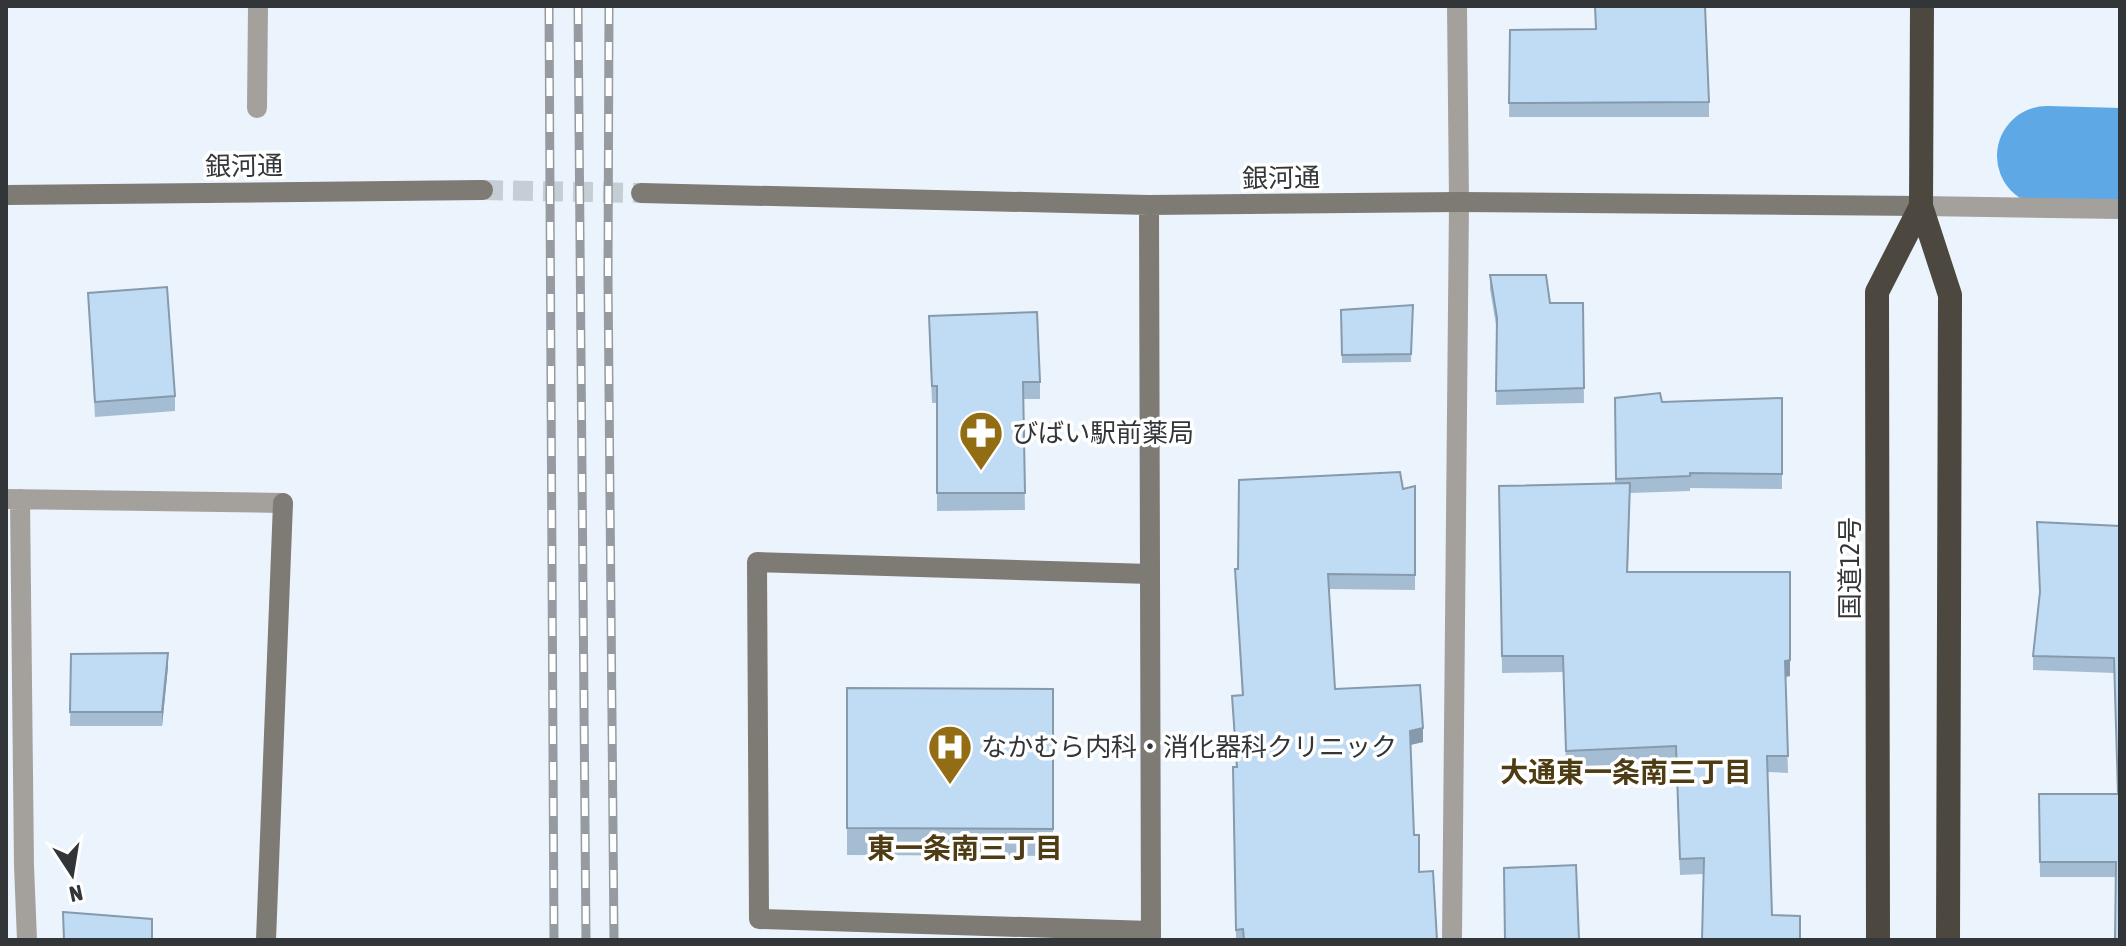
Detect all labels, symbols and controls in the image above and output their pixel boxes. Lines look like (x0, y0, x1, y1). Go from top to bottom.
street label: 銀河通 (205, 150, 283, 182)
street label: 銀河通 (1242, 162, 1320, 194)
pharmacy icon: びばい駅前薬局 (957, 409, 1005, 472)
place label: びばい駅前薬局 (1012, 418, 1194, 448)
street label: 国道12号 (1835, 517, 1865, 619)
hospital icon: なかむら内科・消化器科クリニック (926, 723, 974, 786)
place label: なかむら内科・消化器科クリニック (981, 732, 1397, 762)
district label: 大通東一条南三丁目 (1500, 756, 1752, 788)
district label: 東一条南三丁目 (867, 832, 1063, 864)
north arrow (32, 834, 112, 914)
text: N (67, 879, 85, 908)

